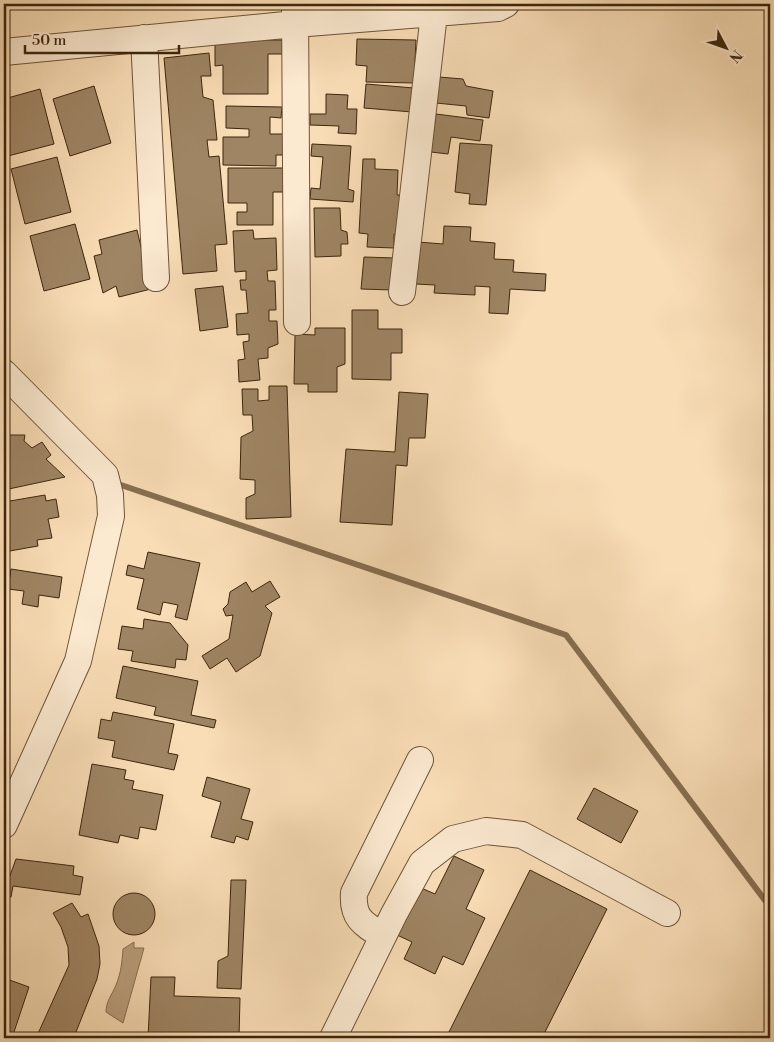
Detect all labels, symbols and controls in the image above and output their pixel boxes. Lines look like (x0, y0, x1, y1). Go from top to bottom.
scale bar (25, 22, 179, 54)
north arrow (702, 22, 752, 72)
text: 50 m (32, 31, 66, 50)
text: N (725, 46, 745, 66)

